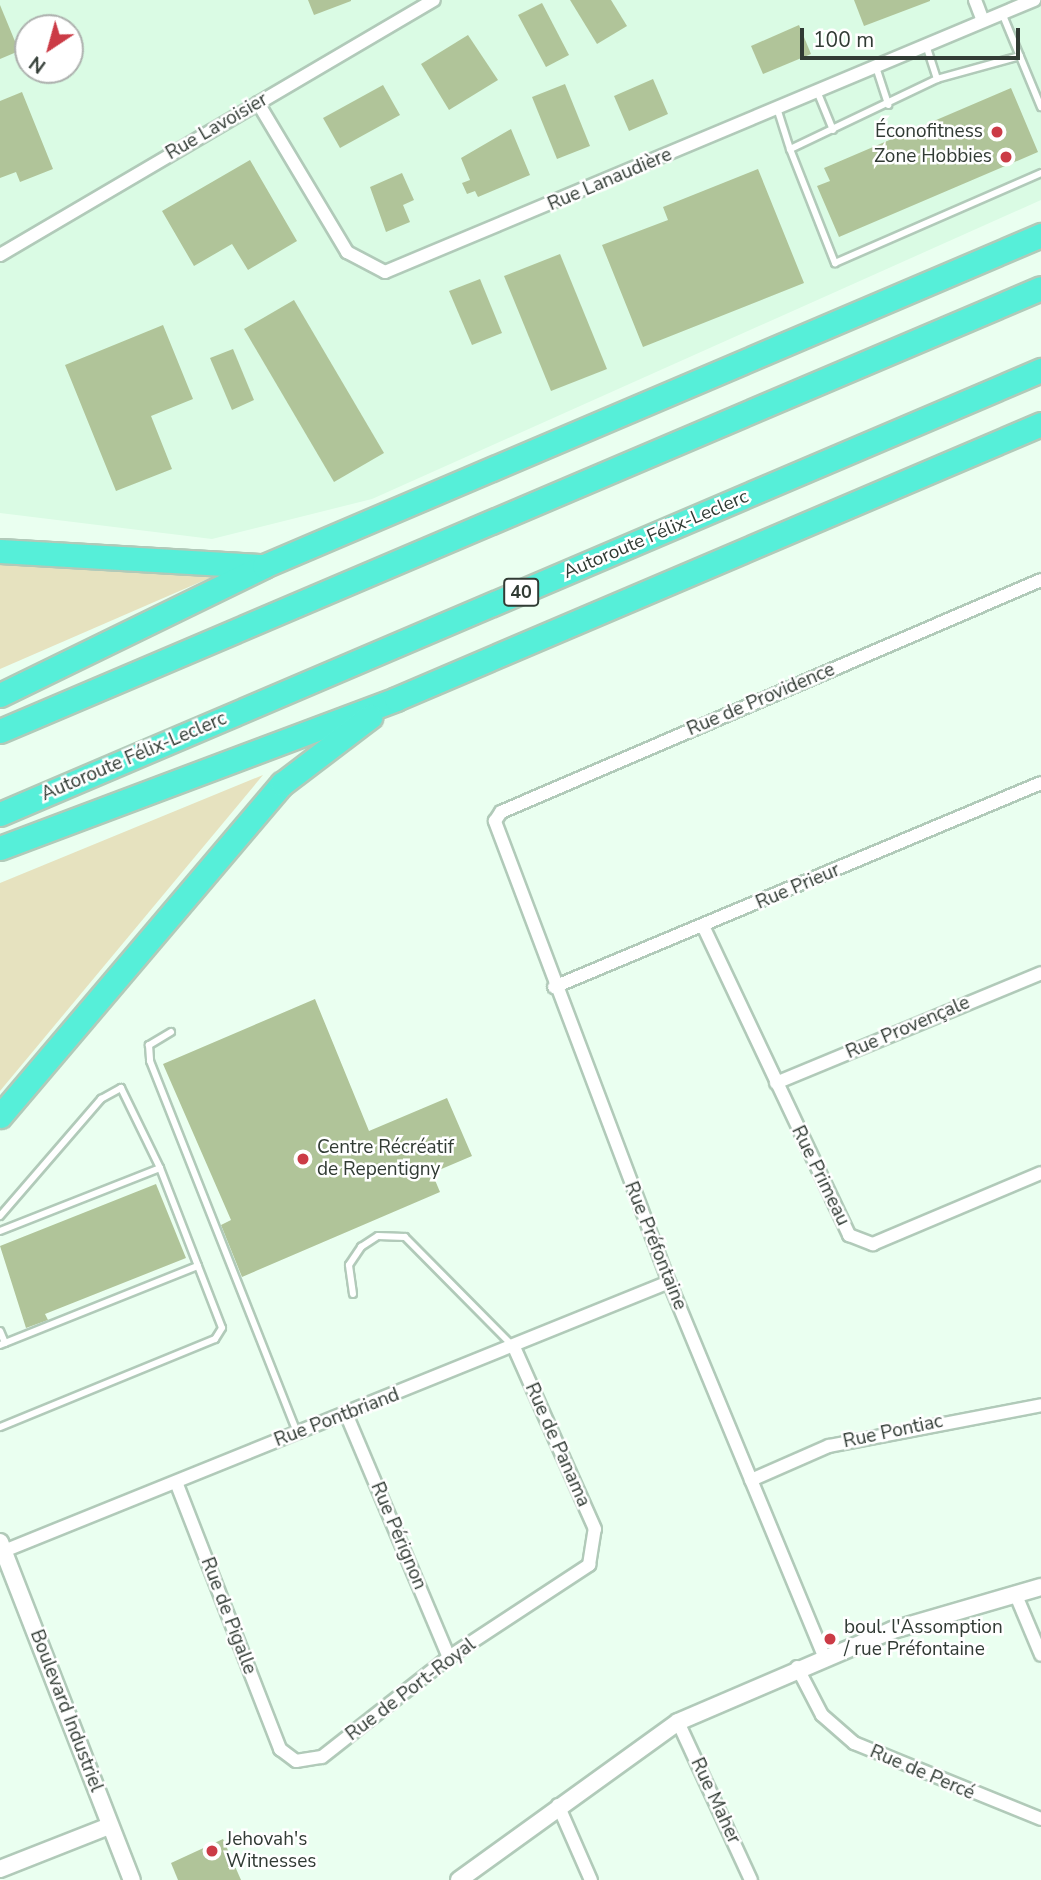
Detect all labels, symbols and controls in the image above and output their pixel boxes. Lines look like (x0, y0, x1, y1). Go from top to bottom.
north arrow (14, 14, 84, 84)
scale bar (803, 14, 1024, 58)
text: 100 m (813, 26, 874, 54)
text: N (24, 50, 51, 79)
street label: Rue Lavoisier (162, 89, 272, 165)
place label: Éconofitness (875, 121, 983, 143)
marker: Éconofitness (989, 124, 1005, 140)
street label: Rue Lanaudière (544, 144, 676, 216)
place label: Zone Hobbies (874, 146, 992, 168)
marker: Zone Hobbies (998, 149, 1014, 165)
street label: Autoroute Félix-Leclerc (560, 486, 752, 584)
road number: 40 (502, 578, 540, 606)
street label: Rue de Providence (684, 659, 838, 741)
street label: Autoroute Félix-Leclerc (38, 708, 230, 806)
street label: Rue Prieur (753, 859, 843, 915)
street label: Rue Provençale (843, 992, 973, 1064)
street label: Rue Primeau (786, 1122, 854, 1230)
place label: Centre Récréatif de Repentigny (317, 1137, 454, 1181)
marker: Centre Récréatif de Repentigny (295, 1151, 311, 1167)
street label: Rue Préfontaine (619, 1178, 691, 1314)
street label: Rue de Panama (519, 1379, 595, 1511)
street label: Rue Pontbriand (271, 1384, 403, 1452)
street label: Rue Pontiac (841, 1410, 945, 1454)
street label: Rue Pérignon (365, 1479, 431, 1593)
street label: Rue de Pigalle (195, 1554, 261, 1678)
place label: boul. l'Assomption / rue Préfontaine (844, 1617, 1003, 1661)
street label: Boulevard Industriel (25, 1627, 107, 1795)
marker: boul. l'Assomption / rue Préfontaine (822, 1631, 838, 1647)
street label: Rue de Port-Royal (342, 1634, 480, 1746)
street label: Rue de Percé (866, 1741, 978, 1805)
street label: Rue Maher (685, 1754, 745, 1848)
place label: Jehovah's Witnesses (226, 1829, 316, 1873)
marker: Jehovah's Witnesses (204, 1843, 220, 1859)

